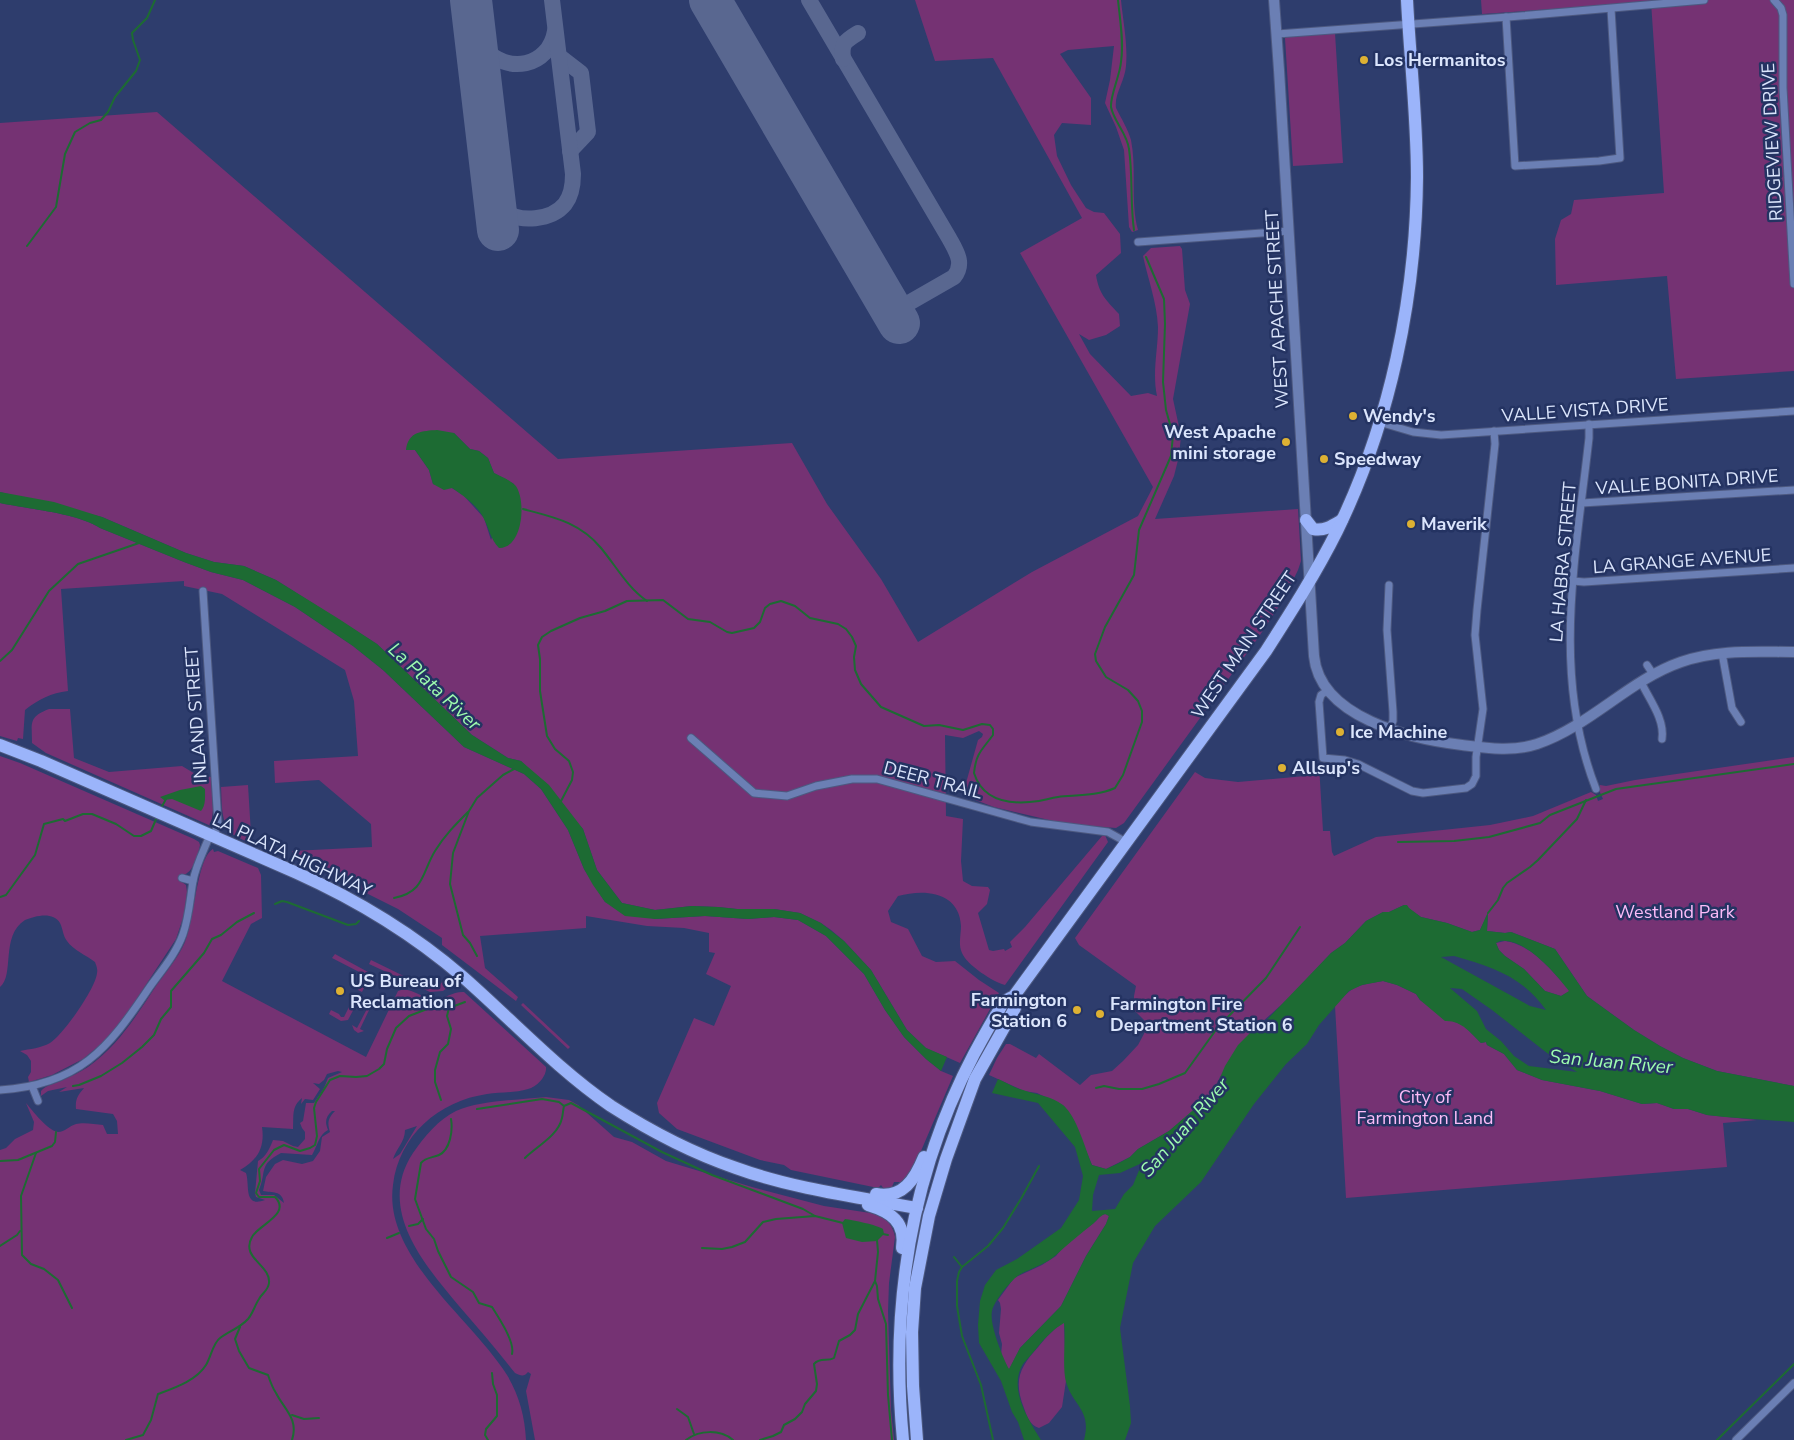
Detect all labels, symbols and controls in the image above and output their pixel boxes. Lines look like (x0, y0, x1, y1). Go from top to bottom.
place label: Los Hermanitos (1374, 48, 1506, 72)
marker: Los Hermanitos (1358, 54, 1370, 66)
street label: RIDGEVIEW DRIVE (1756, 62, 1788, 222)
street label: WEST APACHE STREET (1260, 209, 1294, 409)
street label: VALLE VISTA DRIVE (1500, 392, 1669, 428)
place label: Wendy's (1363, 404, 1436, 428)
marker: Wendy's (1347, 410, 1359, 422)
place label: West Apache mini storage (1164, 420, 1276, 465)
marker: West Apache mini storage (1280, 436, 1292, 448)
place label: Speedway (1334, 447, 1421, 471)
marker: Speedway (1318, 453, 1330, 465)
street label: VALLE BONITA DRIVE (1594, 464, 1779, 500)
street label: LA HABRA STREET (1544, 481, 1582, 643)
place label: Maverik (1421, 512, 1487, 536)
marker: Maverik (1405, 518, 1417, 530)
street label: LA GRANGE AVENUE (1592, 543, 1772, 579)
street label: WEST MAIN STREET (1186, 567, 1302, 723)
water label: La Plata River (382, 637, 487, 737)
street label: INLAND STREET (179, 646, 213, 784)
place label: Ice Machine (1350, 720, 1448, 744)
marker: Ice Machine (1334, 726, 1346, 738)
street label: DEER TRAIL (881, 755, 985, 805)
place label: Allsup's (1292, 756, 1360, 780)
marker: Allsup's (1276, 762, 1288, 774)
street label: LA PLATA HIGHWAY (208, 807, 376, 903)
park label: Westland Park (1615, 900, 1736, 924)
place label: US Bureau of Reclamation (350, 969, 461, 1014)
marker: US Bureau of Reclamation (334, 985, 346, 997)
place label: Farmington Station 6 (971, 988, 1067, 1033)
place label: Farmington Fire Department Station 6 (1110, 992, 1293, 1037)
marker: Farmington Station 6 (1071, 1004, 1083, 1016)
marker: Farmington Fire Department Station 6 (1094, 1008, 1106, 1020)
water label: San Juan River (1548, 1044, 1675, 1080)
water label: San Juan River (1134, 1072, 1236, 1183)
park label: City of Farmington Land (1357, 1085, 1493, 1130)

